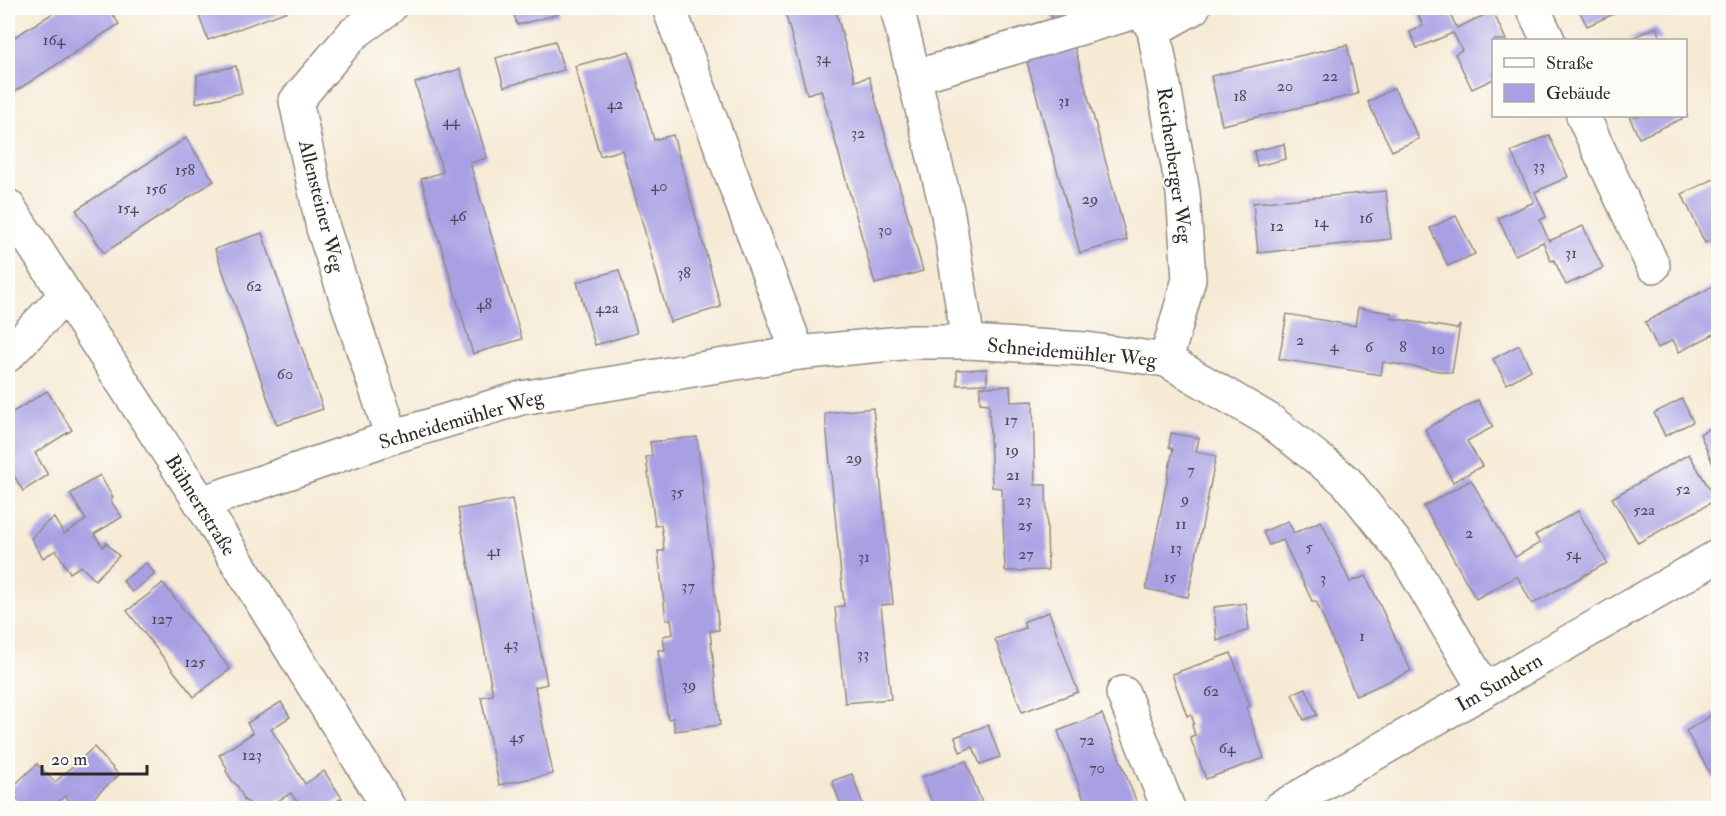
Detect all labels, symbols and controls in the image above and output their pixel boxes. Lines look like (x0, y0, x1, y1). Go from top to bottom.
house number: 164 (43, 30, 67, 50)
legend (1492, 39, 1687, 117)
house number: 34 (816, 48, 832, 68)
text: Straße (1546, 52, 1594, 75)
house number: 22 (1322, 66, 1338, 86)
house number: 20 (1277, 76, 1293, 96)
text: Gebäude (1546, 82, 1611, 105)
street label: Reichenberger Weg (1151, 86, 1198, 246)
house number: 18 (1233, 86, 1247, 106)
house number: 31 (1058, 91, 1070, 111)
house number: 42 (607, 94, 623, 114)
house number: 44 (442, 111, 461, 131)
house number: 32 (851, 123, 865, 143)
street label: Allensteiner Weg (293, 136, 350, 276)
house number: 33 (1533, 156, 1545, 176)
house number: 158 (175, 160, 196, 180)
house number: 40 (651, 176, 667, 196)
house number: 156 (146, 179, 167, 199)
house number: 29 (1082, 189, 1098, 209)
house number: 154 (118, 198, 140, 218)
house number: 46 (450, 206, 467, 226)
house number: 16 (1359, 208, 1374, 228)
house number: 14 (1314, 212, 1330, 232)
house number: 12 (1270, 216, 1284, 236)
house number: 30 (878, 220, 892, 240)
house number: 31 (1565, 243, 1577, 263)
house number: 38 (677, 263, 691, 283)
house number: 62 (246, 276, 262, 296)
house number: 48 (476, 294, 493, 314)
house number: 42a (595, 298, 619, 318)
house number: 2 (1296, 330, 1304, 350)
street label: Schneidemühler Weg (986, 333, 1159, 372)
house number: 4 (1330, 336, 1340, 356)
house number: 6 (1365, 337, 1374, 357)
house number: 8 (1399, 337, 1407, 357)
house number: 10 (1431, 339, 1445, 359)
house number: 60 (277, 364, 293, 384)
street label: Schneidemühler Weg (376, 384, 547, 455)
house number: 17 (1004, 410, 1018, 430)
house number: 19 (1005, 440, 1019, 460)
house number: 29 (846, 448, 862, 468)
street label: Bühnertstraße (160, 450, 242, 561)
house number: 7 (1187, 460, 1195, 480)
house number: 21 (1006, 465, 1020, 485)
house number: 52 (1675, 479, 1691, 499)
house number: 35 (670, 482, 684, 502)
house number: 9 (1180, 489, 1189, 509)
house number: 23 (1017, 490, 1031, 510)
house number: 52a (1633, 500, 1655, 520)
house number: 11 (1175, 514, 1187, 534)
house number: 25 (1017, 515, 1033, 535)
house number: 2 (1465, 523, 1473, 543)
house number: 5 (1305, 537, 1313, 557)
house number: 13 (1170, 538, 1182, 558)
house number: 41 (487, 541, 501, 561)
house number: 27 (1018, 544, 1034, 564)
house number: 54 (1565, 544, 1582, 564)
house number: 31 (858, 547, 870, 567)
house number: 15 (1164, 567, 1176, 587)
house number: 3 (1320, 568, 1326, 588)
house number: 37 (681, 576, 695, 596)
house number: 127 (151, 609, 173, 629)
house number: 1 (1359, 626, 1365, 646)
house number: 43 (504, 634, 518, 654)
house number: 33 (857, 644, 869, 664)
street label: Im Sundern (1452, 648, 1547, 717)
house number: 125 (185, 652, 205, 672)
house number: 39 (682, 675, 696, 695)
house number: 62 (1203, 681, 1219, 701)
house number: 45 (509, 727, 525, 747)
house number: 72 (1079, 730, 1095, 750)
scale bar (42, 738, 147, 776)
house number: 64 (1219, 738, 1237, 758)
house number: 123 (242, 745, 262, 765)
text: 20 m (51, 748, 87, 771)
house number: 70 (1089, 758, 1105, 778)

